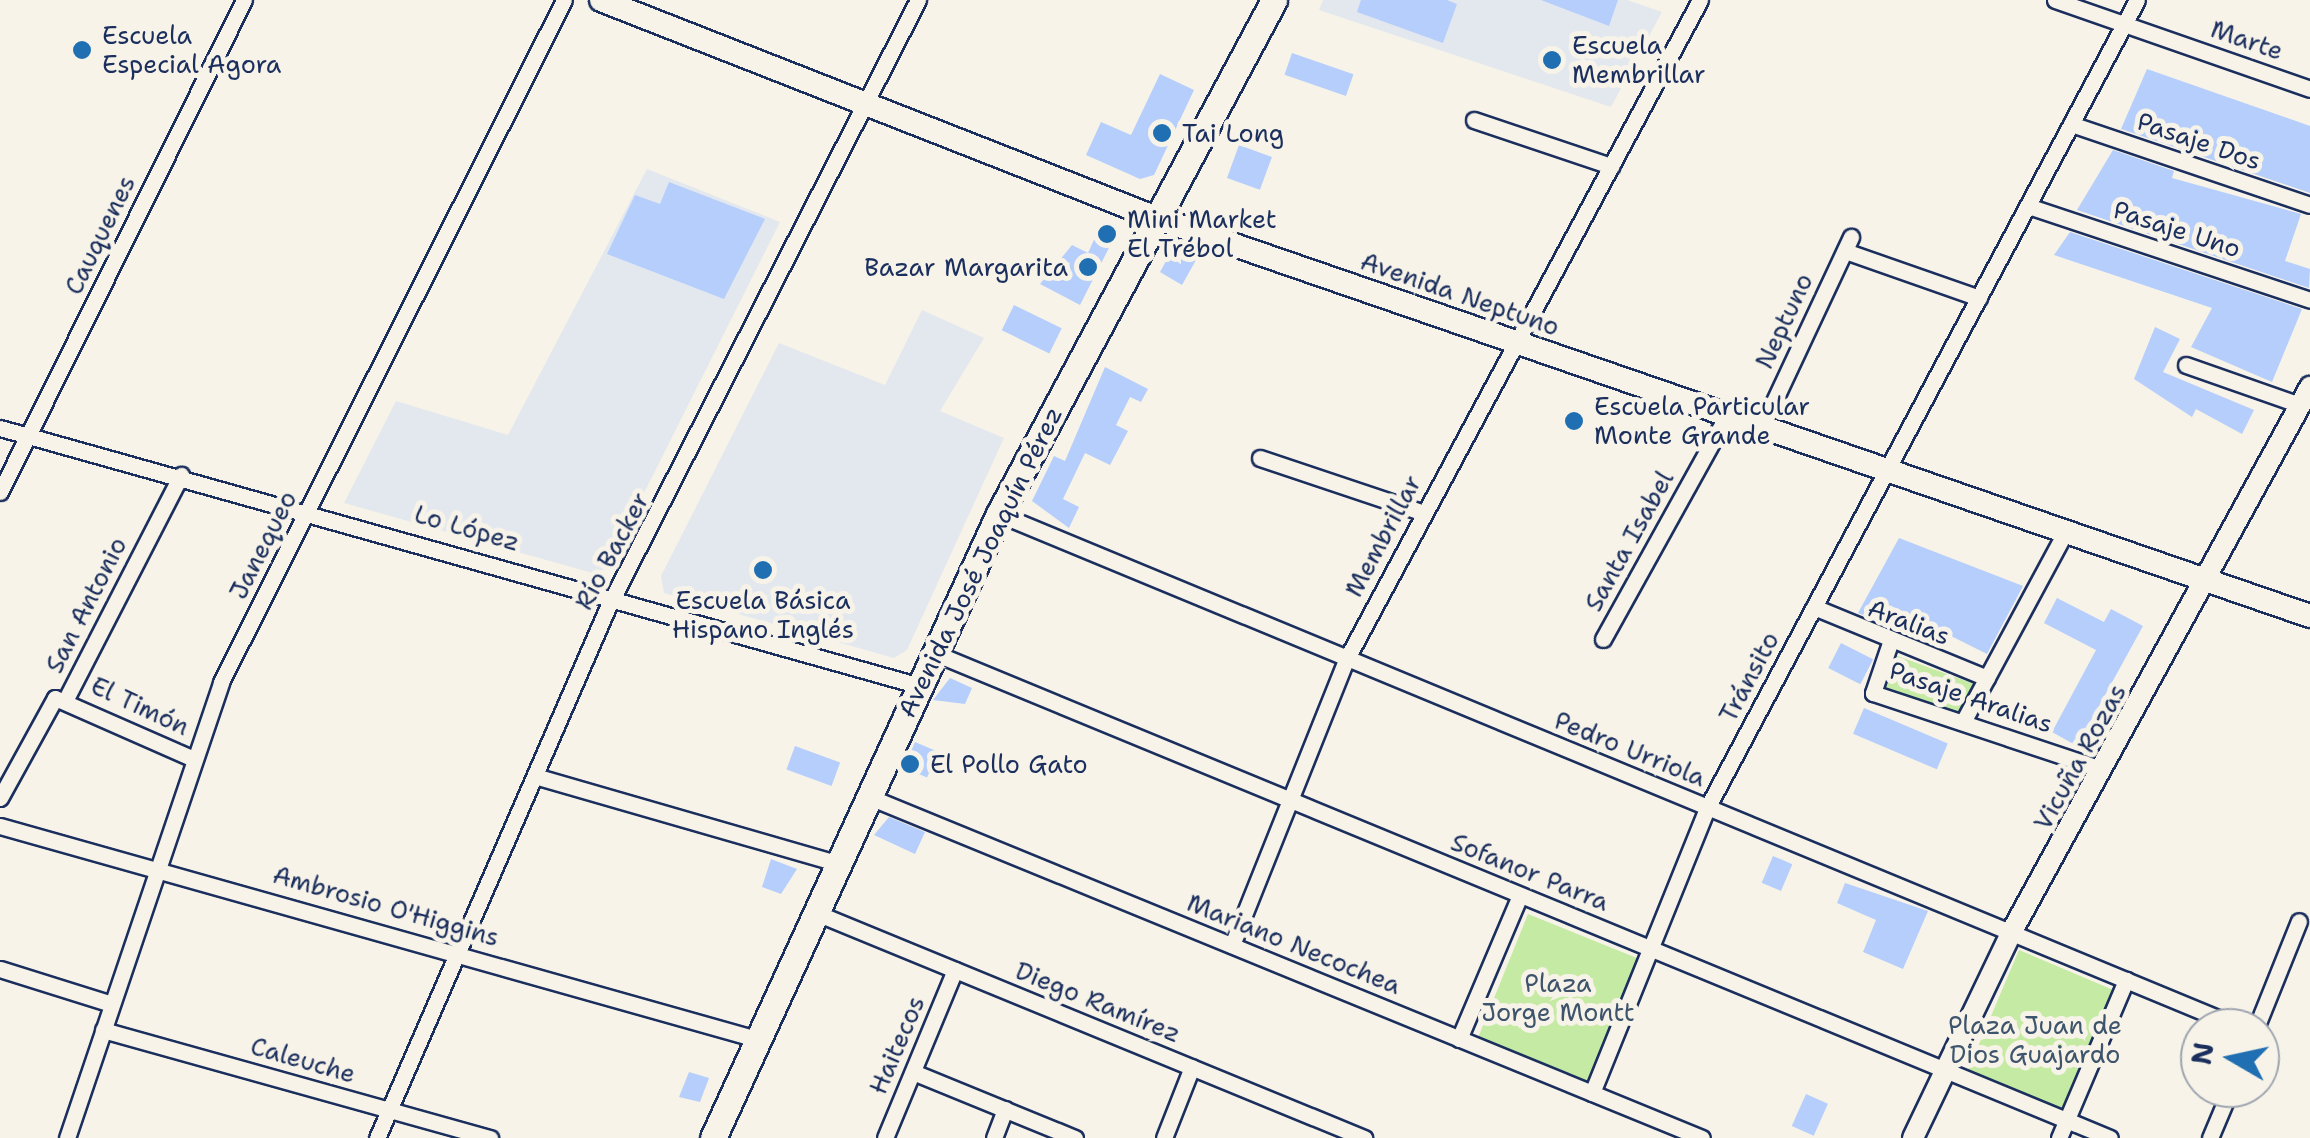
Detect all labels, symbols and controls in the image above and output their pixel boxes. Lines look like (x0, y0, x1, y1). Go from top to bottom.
street label: Marte (2207, 14, 2287, 66)
place label: Escuela Especial Agora (102, 21, 281, 80)
place label: Escuela Membrillar (1572, 31, 1706, 90)
marker: Escuela Especial Agora (71, 39, 93, 61)
marker: Escuela Membrillar (1541, 49, 1563, 71)
street label: Pasaje Dos (2133, 106, 2265, 176)
place label: Tai Long (1182, 118, 1284, 148)
marker: Tai Long (1151, 122, 1173, 144)
street label: Cauquenes (58, 171, 142, 299)
street label: Pasaje Uno (2110, 194, 2244, 264)
place label: Mini Market El Trébol (1127, 205, 1277, 264)
marker: Mini Market El Trébol (1096, 223, 1118, 245)
street label: Avenida Neptuno (1357, 246, 1563, 342)
place label: Bazar Margarita (864, 252, 1068, 282)
marker: Bazar Margarita (1077, 256, 1099, 278)
street label: Neptuno (1749, 269, 1819, 373)
place label: Escuela Particular Monte Grande (1594, 392, 1810, 451)
street label: Avenida José Joaquín Pérez (892, 402, 1068, 722)
marker: Escuela Particular Monte Grande (1563, 410, 1585, 432)
street label: Santa Isabel (1578, 466, 1680, 616)
street label: Membrillar (1338, 470, 1428, 602)
street label: Janequeo (223, 486, 303, 604)
street label: Río Backer (569, 487, 655, 615)
street label: Lo López (411, 499, 523, 557)
street label: San Antonio (39, 532, 133, 678)
marker: Escuela Básica Hispano Inglés (752, 559, 774, 581)
place label: Escuela Básica Hispano Inglés (672, 586, 854, 645)
street label: Aralias (1864, 593, 1954, 651)
street label: Tránsito (1713, 627, 1785, 727)
street label: Pasaje Aralias (1885, 655, 2057, 739)
street label: El Timón (86, 670, 194, 742)
street label: Vicuña Rozas (2028, 679, 2132, 835)
street label: Pedro Urriola (1550, 705, 1710, 793)
place label: El Pollo Gato (930, 749, 1088, 779)
marker: El Pollo Gato (899, 753, 921, 775)
street label: Sofanor Parra (1447, 827, 1613, 917)
street label: Ambrosio O'Higgins (269, 859, 503, 953)
street label: Mariano Necochea (1183, 887, 1405, 1001)
street label: Diego Ramírez (1011, 955, 1185, 1049)
park label: Plaza Jorge Montt (1481, 969, 1635, 1028)
street label: Haitecos (863, 991, 931, 1099)
north arrow (2180, 1008, 2280, 1108)
park label: Plaza Juan de Dios Guajardo (1948, 1011, 2122, 1070)
street label: Caleuche (247, 1031, 359, 1089)
text: N (2182, 1040, 2223, 1068)

